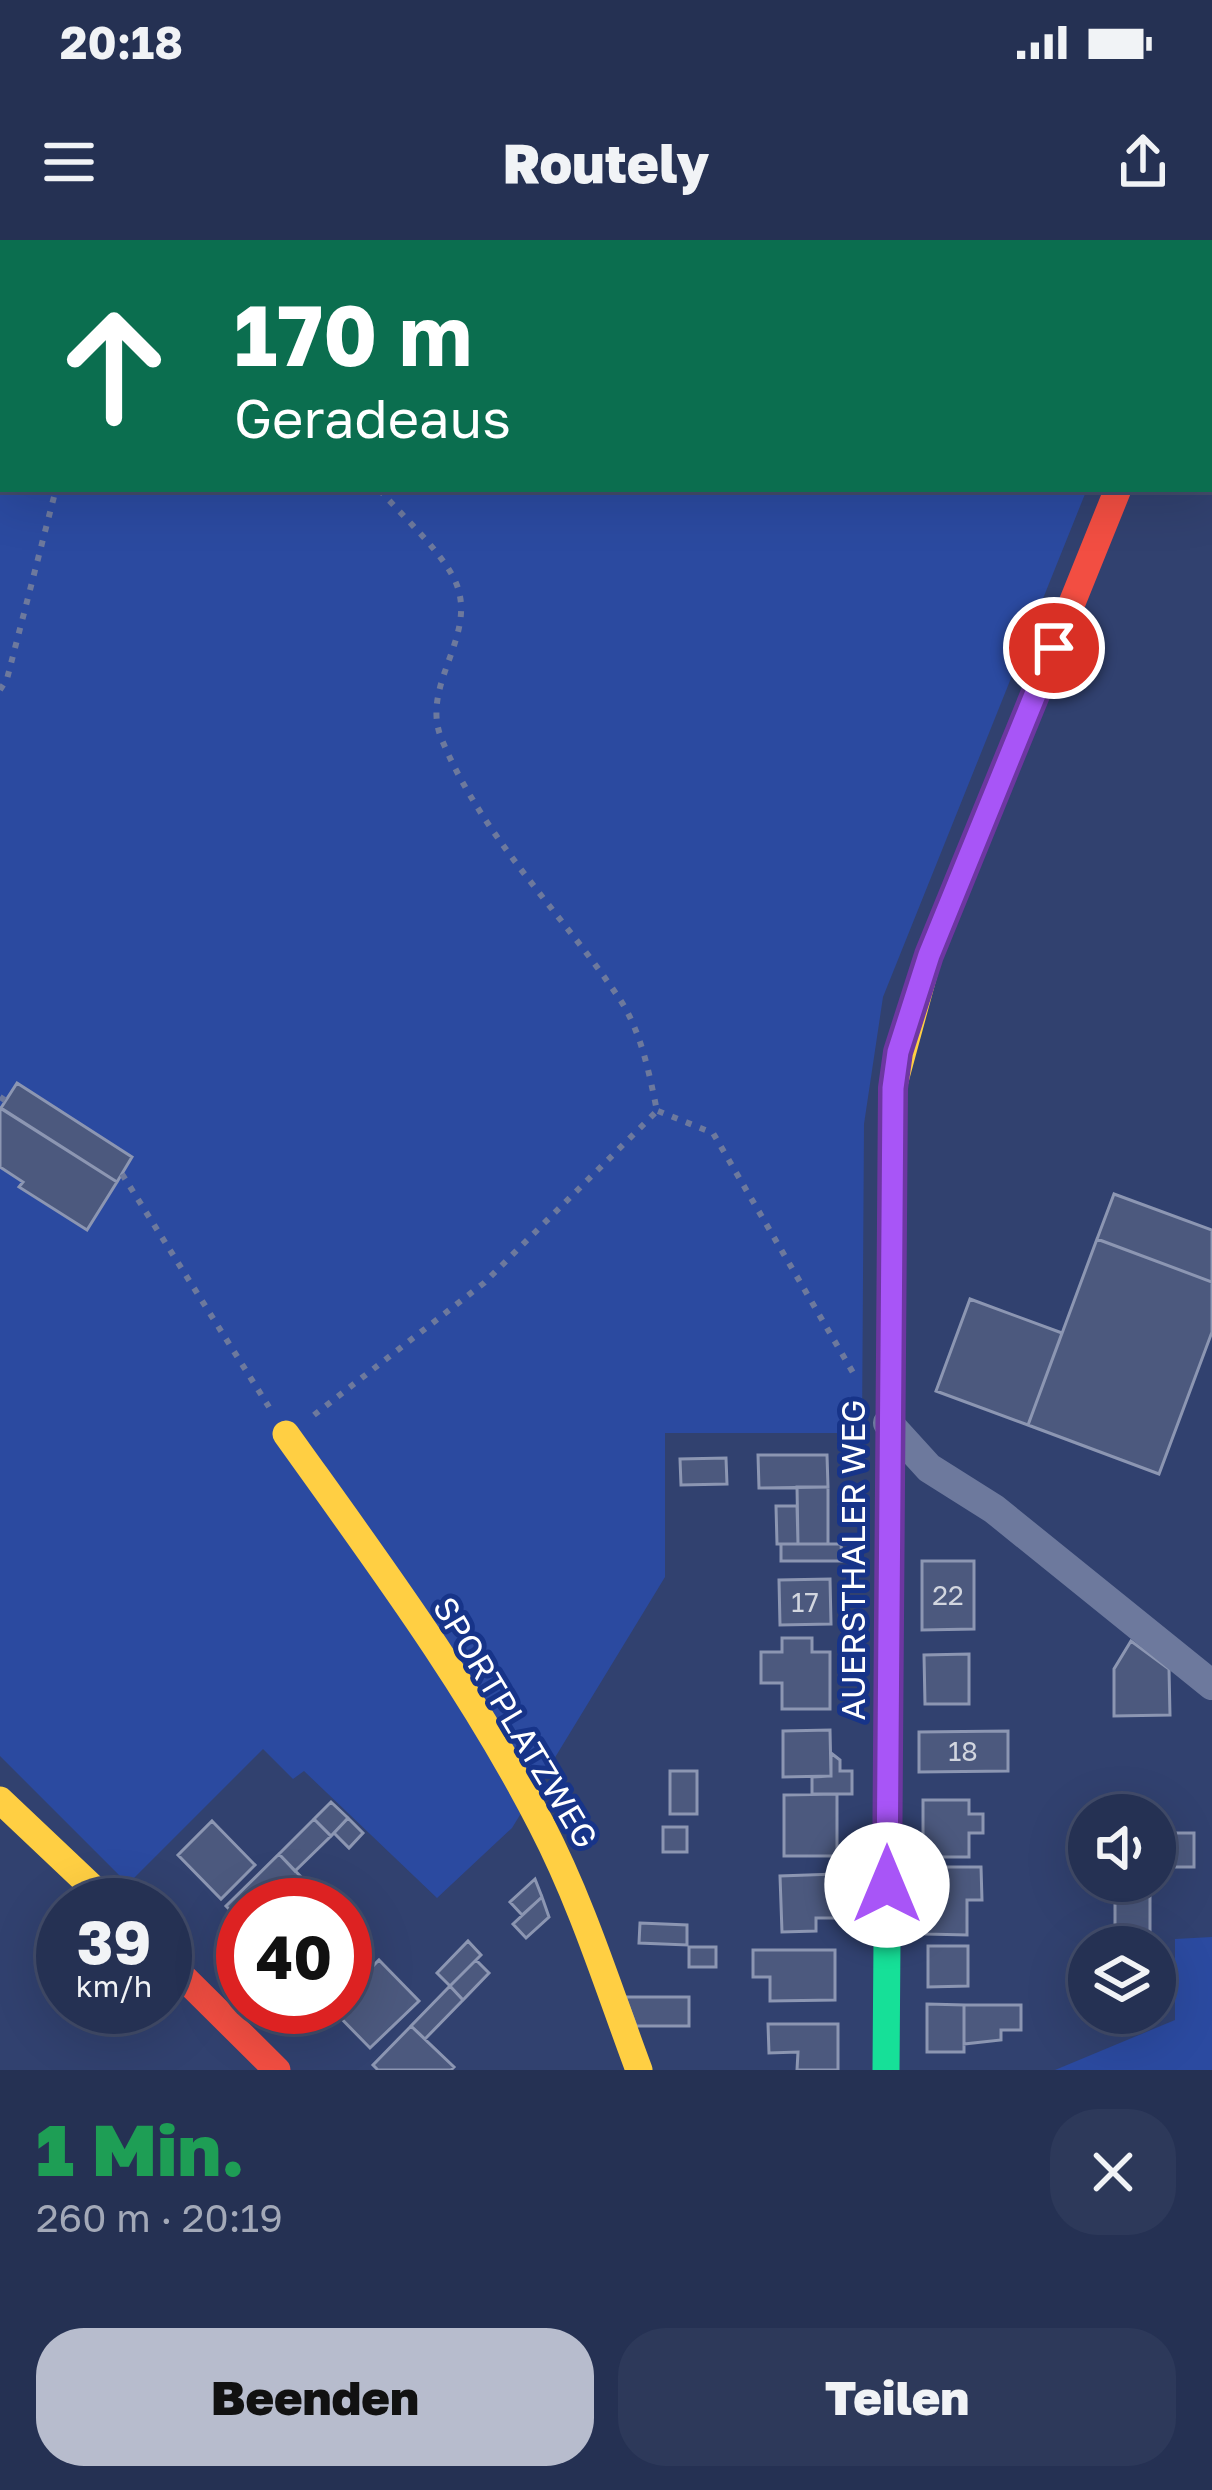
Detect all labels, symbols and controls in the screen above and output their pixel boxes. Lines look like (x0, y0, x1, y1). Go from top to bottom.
text: 20:18 (60, 15, 183, 69)
icon: menu (36, 129, 102, 195)
icon: share (1110, 129, 1176, 195)
text: Routely (503, 130, 709, 195)
text: 170 m (234, 284, 472, 384)
icon: ahead (36, 288, 192, 444)
text: Geradeaus (234, 385, 511, 450)
pin (1003, 597, 1105, 699)
icon: arrive (1021, 615, 1087, 681)
street label: AUERSTHALER WEG (833, 1400, 872, 1720)
house number: 22 (932, 1579, 964, 1611)
house number: 17 (791, 1586, 819, 1618)
street label: SPORTPLATZWEG (426, 1589, 606, 1855)
house number: 18 (948, 1735, 978, 1767)
map controls (1068, 1794, 1176, 2034)
button: sound (1068, 1794, 1176, 1902)
position arrow (824, 1822, 950, 1948)
speed limit sign: 40 (216, 1878, 372, 2034)
text: 39 (77, 1905, 151, 1977)
button: layers (1068, 1926, 1176, 2034)
text: km/h (76, 1968, 152, 2004)
text: 1 Min. (36, 2105, 245, 2192)
button: close (1050, 2109, 1176, 2235)
text: 260 m · 20:19 (36, 2194, 283, 2241)
button: Beenden (36, 2328, 594, 2466)
button: Teilen (618, 2328, 1176, 2466)

